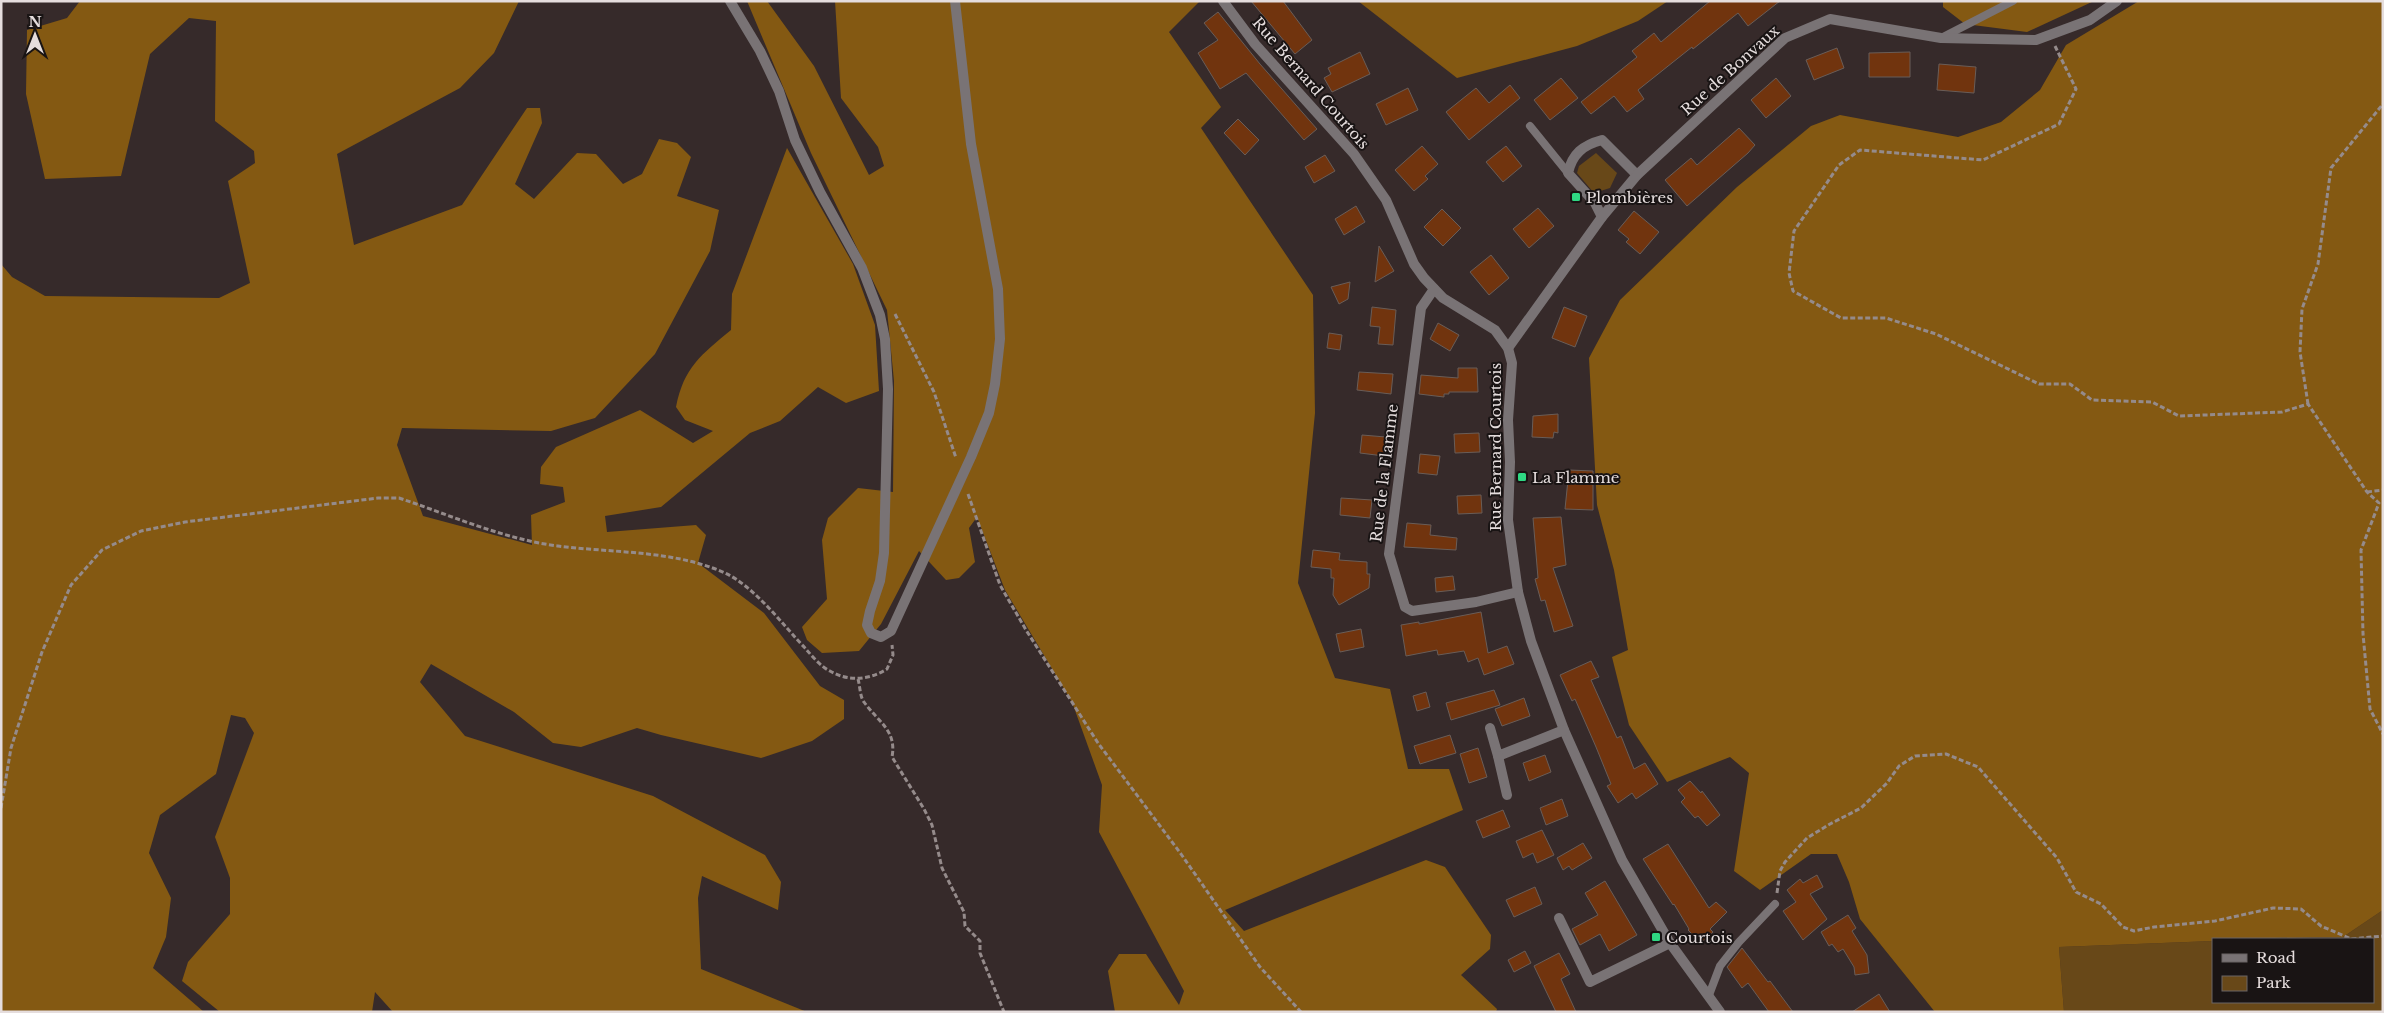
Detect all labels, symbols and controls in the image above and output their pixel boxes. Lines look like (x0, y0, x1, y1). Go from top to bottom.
north arrow (10, 10, 60, 60)
text: N (28, 13, 42, 31)
street label: Rue Bernard Courtois (1249, 13, 1374, 153)
street label: Rue de Bonvaux (1677, 21, 1783, 119)
place label: Plombières (1586, 188, 1673, 207)
marker: Plombières (1570, 191, 1582, 203)
street label: Rue Bernard Courtois (1486, 363, 1505, 531)
street label: Rue de la Flamme (1366, 403, 1402, 543)
place label: La Flamme (1532, 468, 1619, 487)
marker: La Flamme (1516, 471, 1528, 483)
place label: Courtois (1666, 928, 1733, 947)
marker: Courtois (1650, 931, 1662, 943)
legend (2212, 938, 2374, 1003)
text: Road (2256, 948, 2296, 967)
text: Park (2256, 973, 2292, 992)

